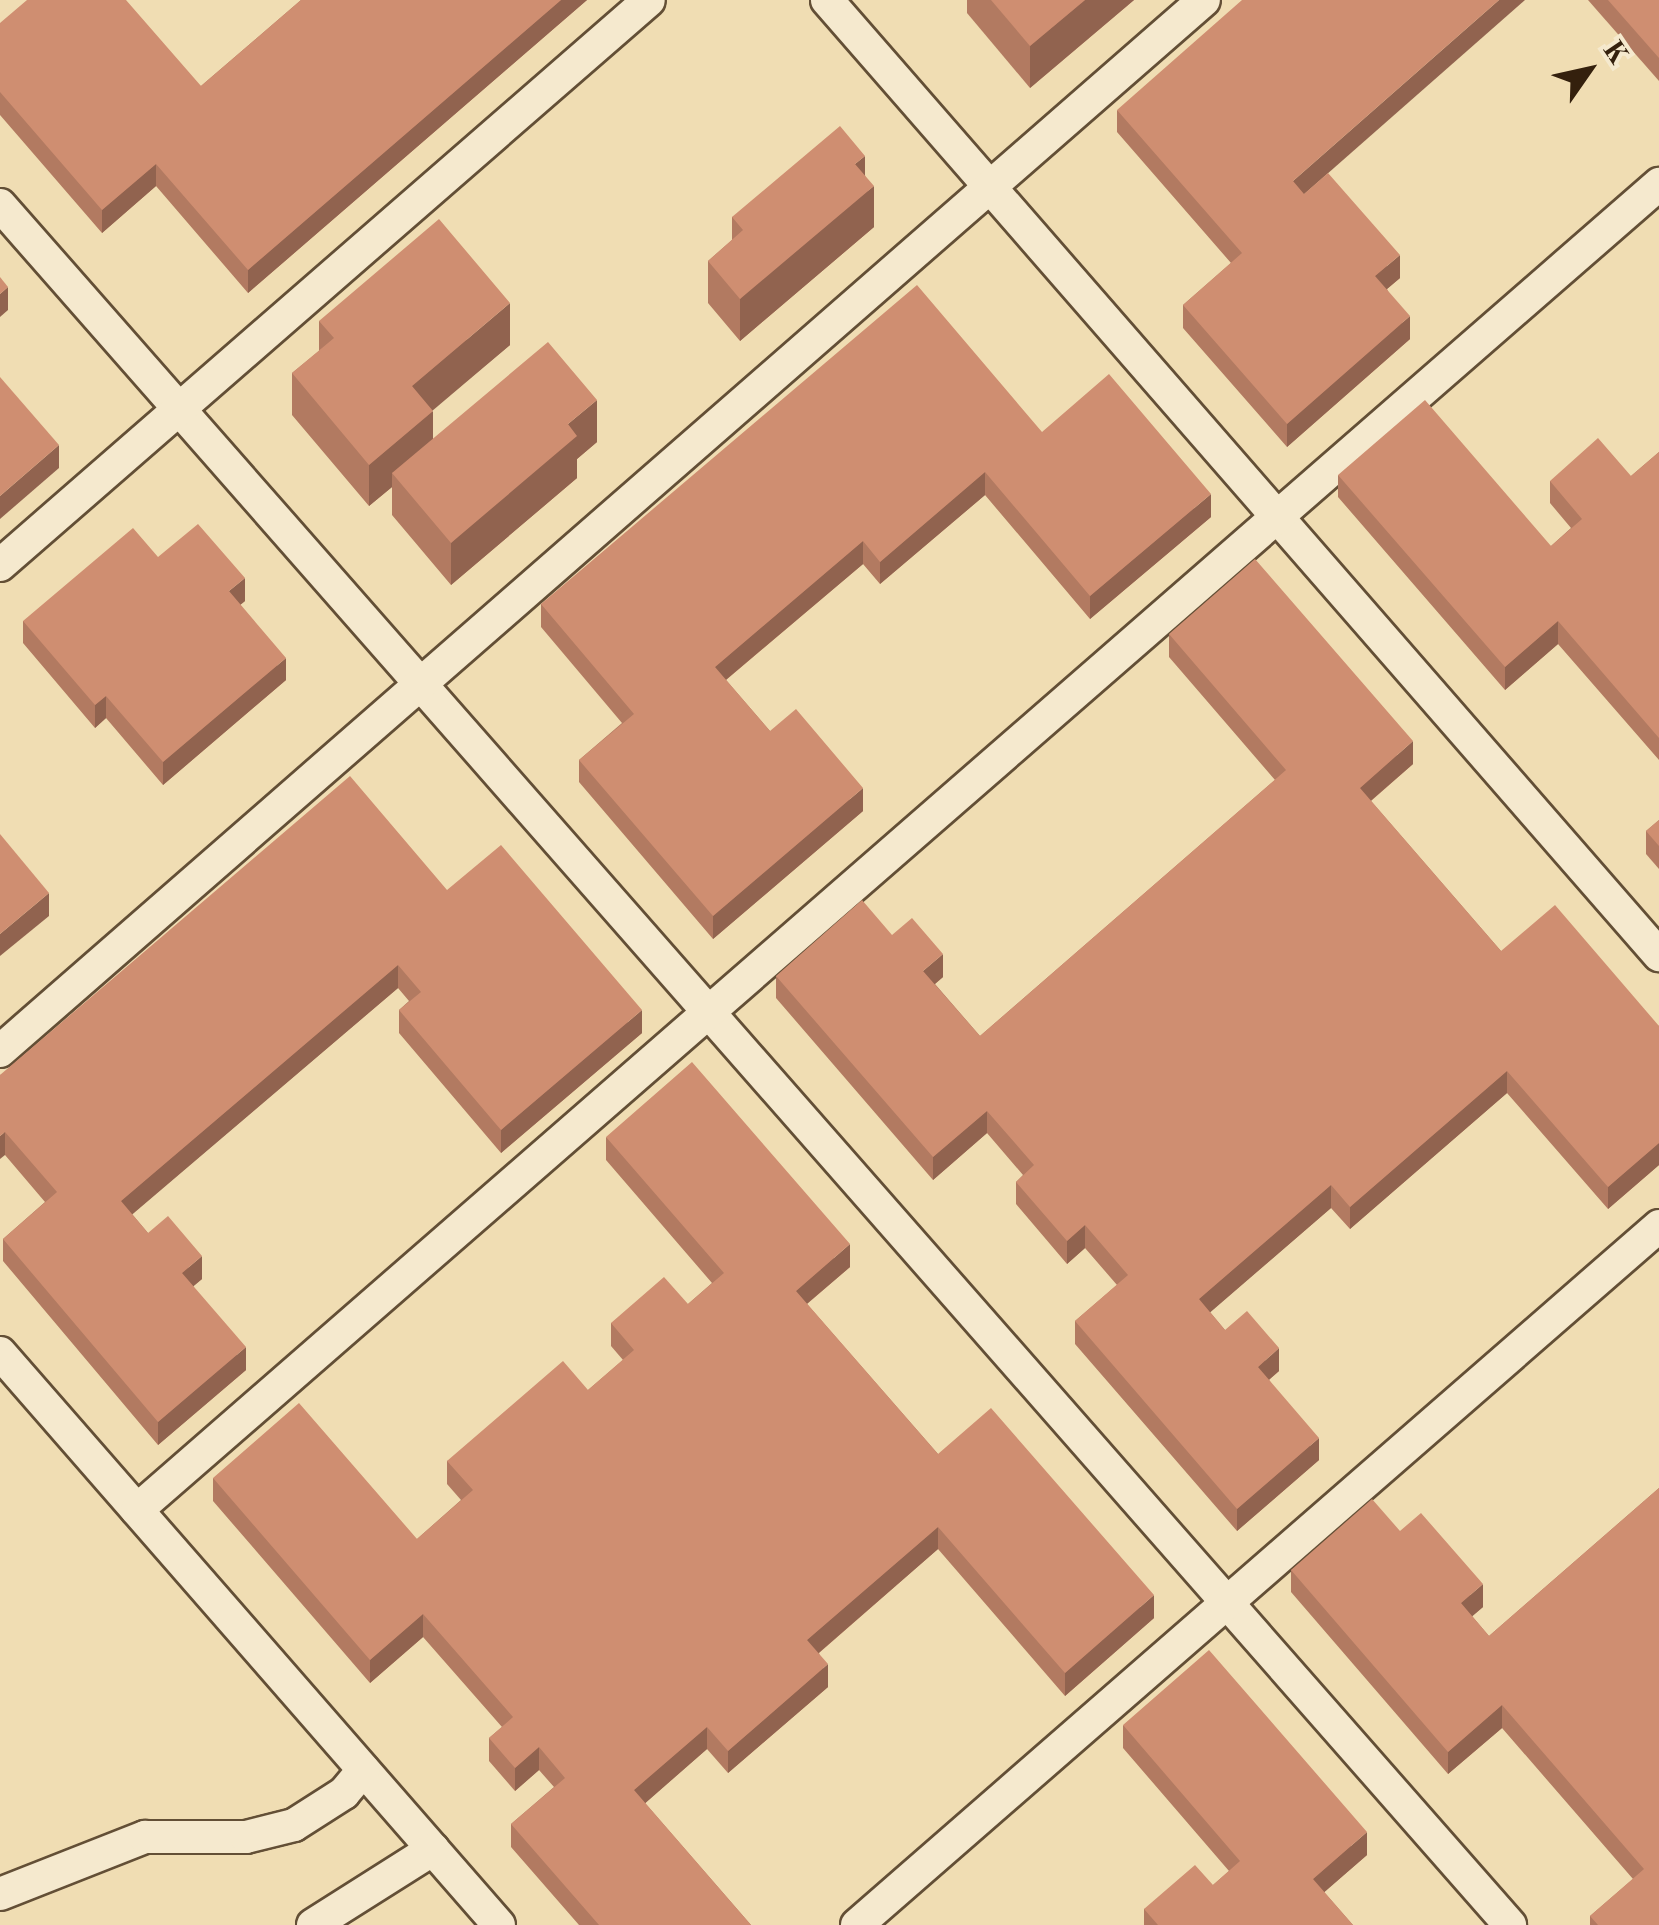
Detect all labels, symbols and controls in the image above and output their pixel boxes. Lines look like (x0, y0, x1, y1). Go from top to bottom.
north arrow (1539, 20, 1639, 120)
text: K (1596, 36, 1632, 70)

